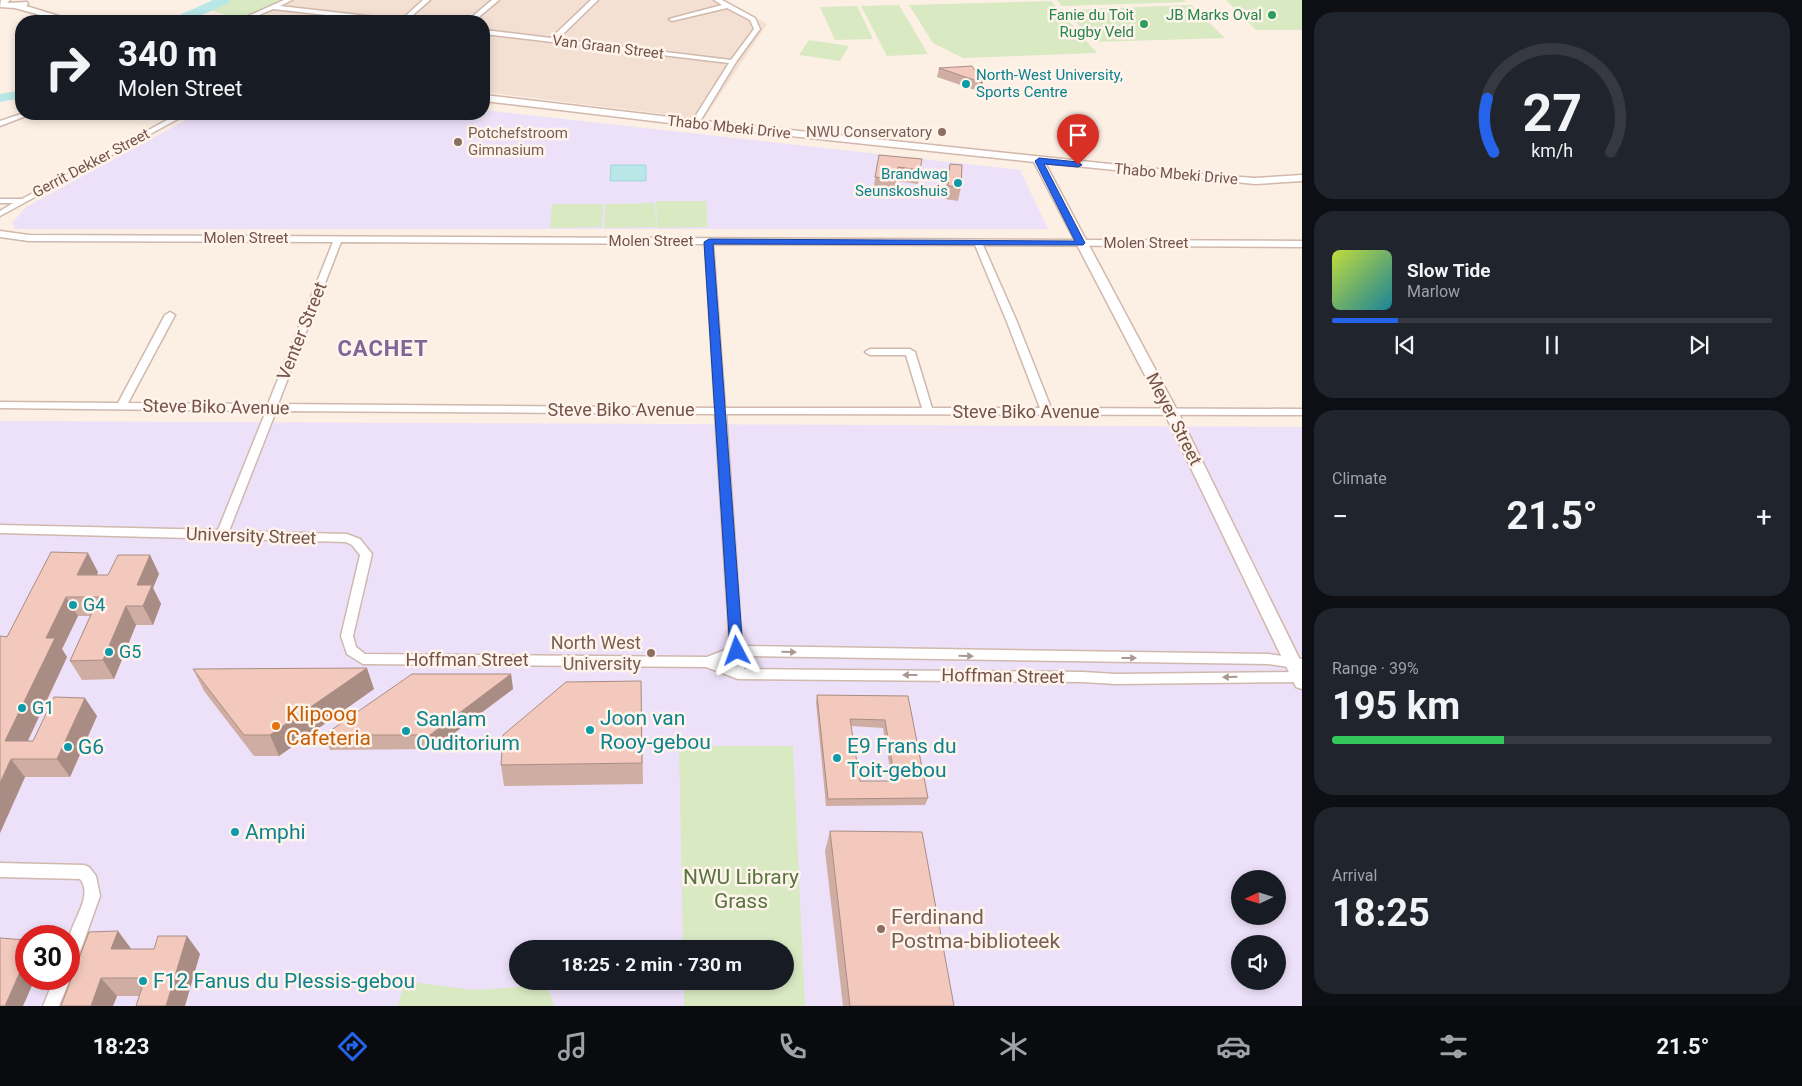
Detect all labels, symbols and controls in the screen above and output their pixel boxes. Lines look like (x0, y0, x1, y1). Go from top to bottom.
place label: Fanie du Toit Rugby Veld (1049, 6, 1134, 41)
place label: JB Marks Oval (1166, 6, 1262, 24)
marker: JB Marks Oval (1266, 9, 1278, 21)
marker: Fanie du Toit Rugby Veld (1138, 18, 1150, 30)
street label: Van Graan Street (551, 31, 665, 63)
text: 340 m (118, 34, 217, 75)
icon: right (35, 35, 100, 100)
place label: North-West University, Sports Centre (976, 66, 1123, 101)
text: Molen Street (118, 76, 242, 101)
marker: North-West University, Sports Centre (960, 78, 972, 90)
text: 27 (1522, 83, 1582, 144)
street label: Thabo Mbeki Drive (666, 112, 792, 142)
pin (1057, 114, 1099, 165)
icon: arrive (1064, 121, 1092, 149)
place label: NWU Conservatory (806, 123, 932, 141)
place label: Potchefstroom Gimnasium (468, 124, 568, 159)
street label: Gerrit Dekker Street (29, 125, 153, 201)
marker: NWU Conservatory (936, 126, 948, 138)
marker: Potchefstroom Gimnasium (452, 136, 464, 148)
text: km/h (1531, 140, 1573, 161)
street label: Thabo Mbeki Drive (1113, 160, 1239, 188)
place label: Brandwag Seunskoshuis (855, 165, 948, 200)
marker: Brandwag Seunskoshuis (952, 177, 964, 189)
street label: Molen Street (204, 229, 289, 247)
street label: Molen Street (609, 232, 694, 250)
street label: Molen Street (1104, 234, 1189, 252)
text: Slow Tide (1407, 259, 1490, 282)
street label: Venter Street (272, 279, 331, 383)
text: Marlow (1407, 282, 1460, 301)
icon: previous (1391, 331, 1419, 359)
icon: pause (1538, 331, 1566, 359)
icon: next (1685, 331, 1713, 359)
district label: CACHET (337, 336, 429, 361)
street label: Meyer Street (1142, 369, 1207, 469)
street label: Steve Biko Avenue (142, 395, 290, 418)
street label: Steve Biko Avenue (548, 399, 694, 420)
street label: Steve Biko Avenue (953, 401, 1099, 422)
text: Climate (1332, 469, 1387, 488)
text: 21.5° (1506, 494, 1598, 538)
text: − (1332, 500, 1348, 533)
text: + (1756, 500, 1772, 533)
street label: University Street (186, 523, 317, 548)
place label: G4 (83, 594, 105, 615)
marker: G4 (67, 599, 79, 611)
position arrow (710, 624, 762, 676)
place label: North West University (551, 632, 641, 674)
place label: G5 (119, 641, 141, 662)
marker: G5 (103, 646, 115, 658)
marker: North West University (645, 647, 657, 659)
one-way arrow (781, 648, 797, 656)
street label: Hoffman Street (405, 649, 529, 670)
one-way arrow (958, 652, 974, 660)
one-way arrow (1121, 654, 1137, 662)
text: Range · 39% (1332, 659, 1419, 678)
street label: Hoffman Street (941, 664, 1065, 687)
one-way arrow (902, 671, 918, 679)
one-way arrow (1222, 673, 1238, 681)
text: 195 km (1332, 684, 1460, 728)
place label: G1 (32, 697, 54, 718)
marker: G1 (16, 702, 28, 714)
place label: Klipoog Cafeteria (286, 702, 371, 750)
place label: Joon van Rooy-gebou (600, 706, 711, 754)
place label: Sanlam Ouditorium (416, 707, 520, 755)
marker: Klipoog Cafeteria (270, 720, 282, 732)
marker: Joon van Rooy-gebou (584, 724, 596, 736)
marker: Sanlam Ouditorium (400, 725, 412, 737)
place label: E9 Frans du Toit-gebou (847, 734, 956, 782)
place label: G6 (78, 735, 104, 759)
marker: G6 (62, 741, 74, 753)
marker: E9 Frans du Toit-gebou (831, 752, 843, 764)
place label: Amphi (245, 820, 306, 844)
marker: Amphi (229, 826, 241, 838)
park label: NWU Library Grass (683, 865, 799, 913)
text: Arrival (1332, 866, 1377, 885)
north arrow (1231, 870, 1286, 925)
map controls (1231, 870, 1286, 990)
text: 18:25 (1332, 891, 1430, 935)
place label: Ferdinand Postma-biblioteek (891, 905, 1060, 953)
marker: Ferdinand Postma-biblioteek (875, 923, 887, 935)
speed limit sign: 30 (15, 925, 80, 990)
button: sound (1231, 935, 1286, 990)
text: 18:25 · 2 min · 730 m (561, 953, 742, 976)
place label: F12 Fanus du Plessis-gebou (153, 969, 415, 993)
marker: F12 Fanus du Plessis-gebou (137, 975, 149, 987)
icon: directions (335, 1029, 370, 1064)
icon: music (555, 1029, 590, 1064)
icon: phone (775, 1029, 810, 1064)
icon: climate (996, 1029, 1031, 1064)
icon: car (1216, 1029, 1251, 1064)
icon: filters (1436, 1029, 1471, 1064)
text: 18:23 (93, 1034, 149, 1059)
text: 21.5° (1656, 1034, 1709, 1059)

